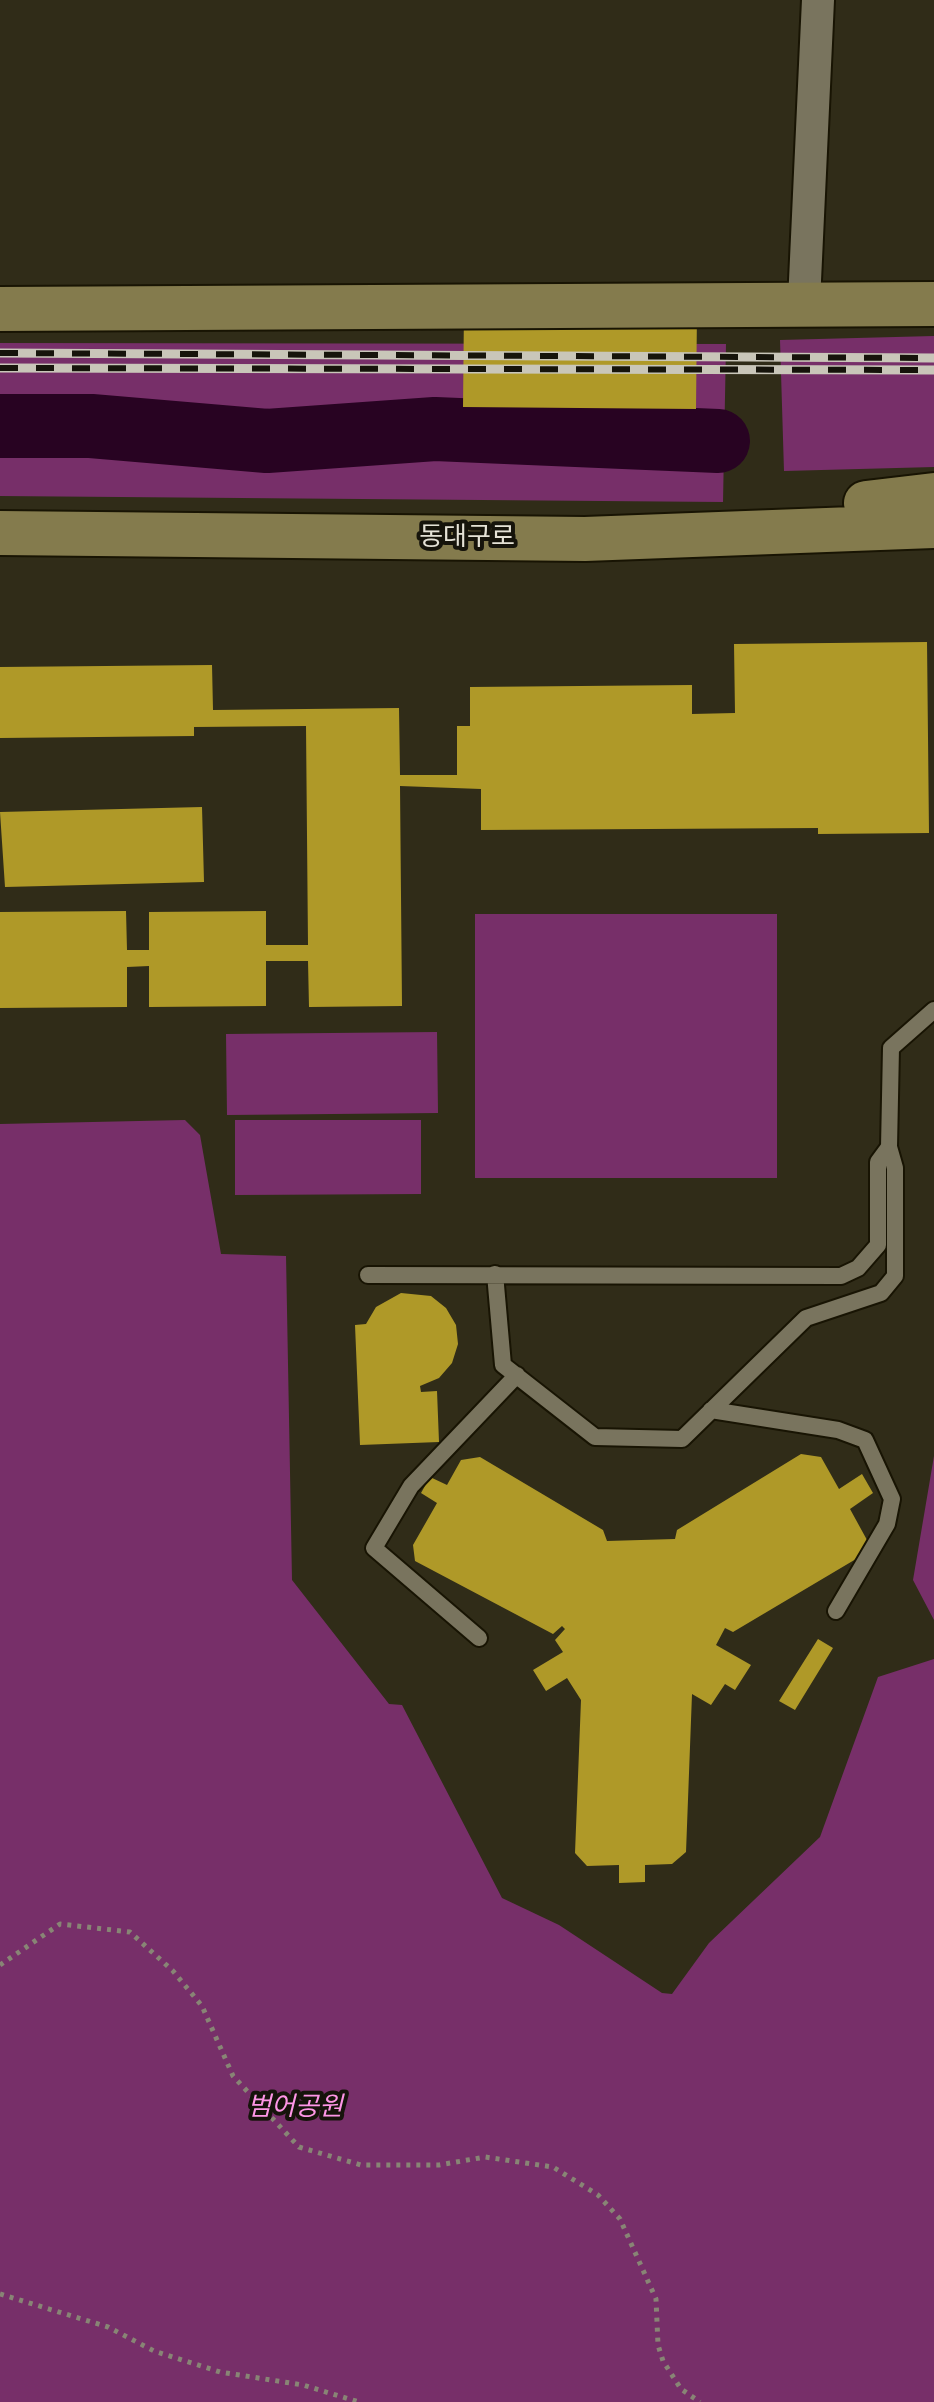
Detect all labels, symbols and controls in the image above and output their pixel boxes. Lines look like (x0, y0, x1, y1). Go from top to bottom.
street label: 동대구로 (419, 522, 515, 554)
park label: 범어공원 (247, 2092, 343, 2124)

